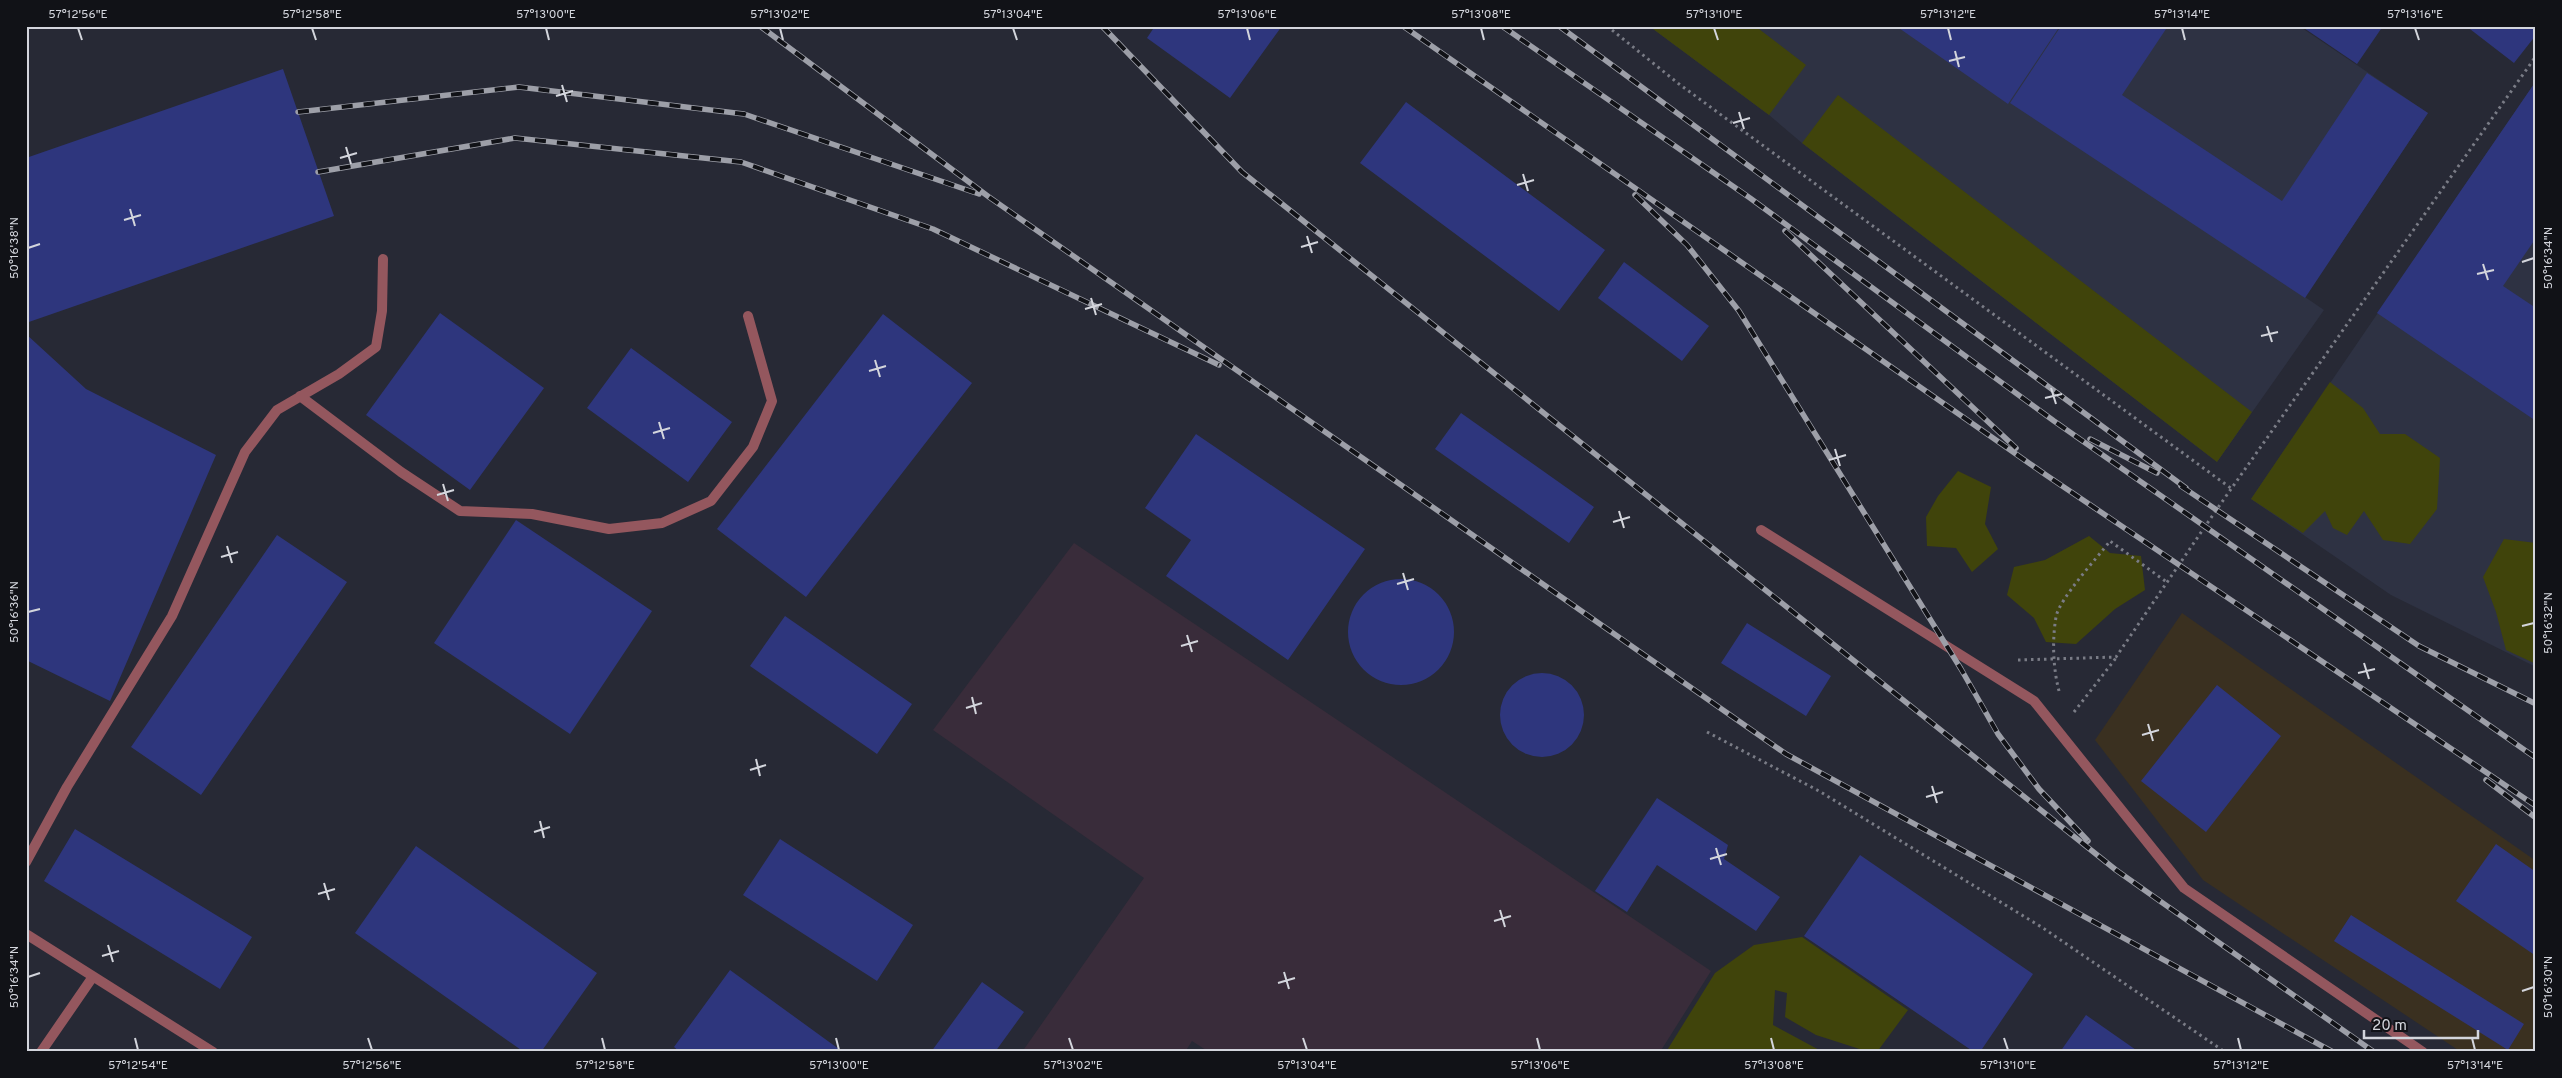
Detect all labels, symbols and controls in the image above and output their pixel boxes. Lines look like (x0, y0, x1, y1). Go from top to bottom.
text: 57°12'56"E (48, 7, 108, 23)
text: 57°12'58"E (282, 7, 342, 23)
text: 57°13'00"E (516, 7, 576, 23)
text: 57°13'02"E (750, 7, 810, 23)
text: 57°13'04"E (983, 7, 1043, 23)
text: 57°13'06"E (1217, 7, 1277, 23)
text: 57°13'08"E (1451, 7, 1511, 23)
text: 57°13'10"E (1686, 7, 1742, 23)
text: 57°13'12"E (1920, 7, 1976, 23)
text: 57°13'14"E (2154, 7, 2210, 23)
text: 57°13'16"E (2387, 7, 2443, 23)
text: 50°16'38"N (7, 217, 23, 279)
text: 50°16'34"N (2541, 227, 2557, 289)
text: 50°16'36"N (7, 581, 23, 643)
text: 50°16'32"N (2541, 592, 2557, 654)
text: 50°16'34"N (7, 946, 23, 1008)
text: 50°16'30"N (2541, 956, 2557, 1018)
scale bar (2364, 1008, 2478, 1040)
text: 20 m (2372, 1017, 2407, 1036)
text: 57°12'54"E (108, 1058, 168, 1074)
text: 57°12'56"E (342, 1058, 402, 1074)
text: 57°12'58"E (575, 1058, 635, 1074)
text: 57°13'00"E (809, 1058, 869, 1074)
text: 57°13'02"E (1043, 1058, 1103, 1074)
text: 57°13'04"E (1277, 1058, 1337, 1074)
text: 57°13'06"E (1510, 1058, 1570, 1074)
text: 57°13'08"E (1744, 1058, 1804, 1074)
text: 57°13'10"E (1980, 1058, 2036, 1074)
text: 57°13'12"E (2213, 1058, 2269, 1074)
text: 57°13'14"E (2447, 1058, 2503, 1074)

